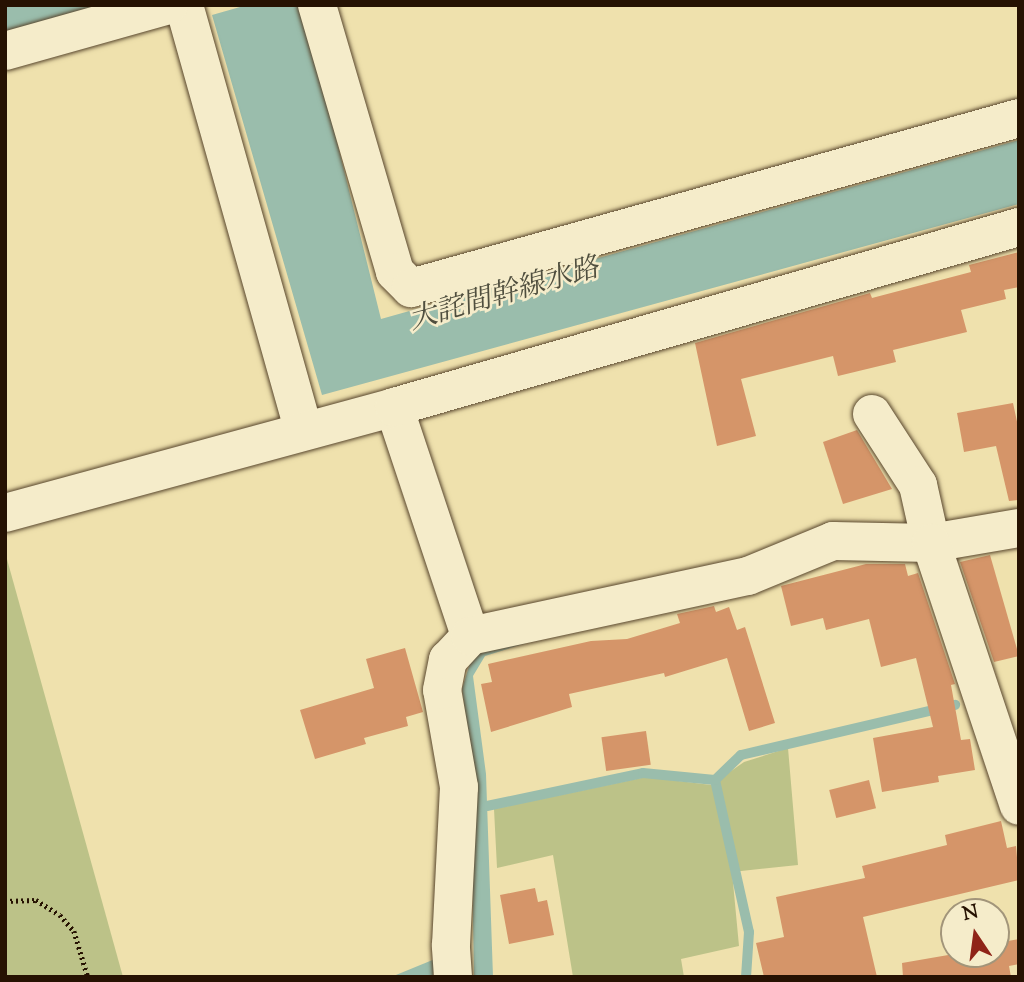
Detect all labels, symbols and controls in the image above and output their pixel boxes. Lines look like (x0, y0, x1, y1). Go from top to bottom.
water label: 大詫間幹線水路 (405, 252, 603, 338)
north arrow (940, 898, 1010, 968)
text: N (960, 899, 981, 929)

